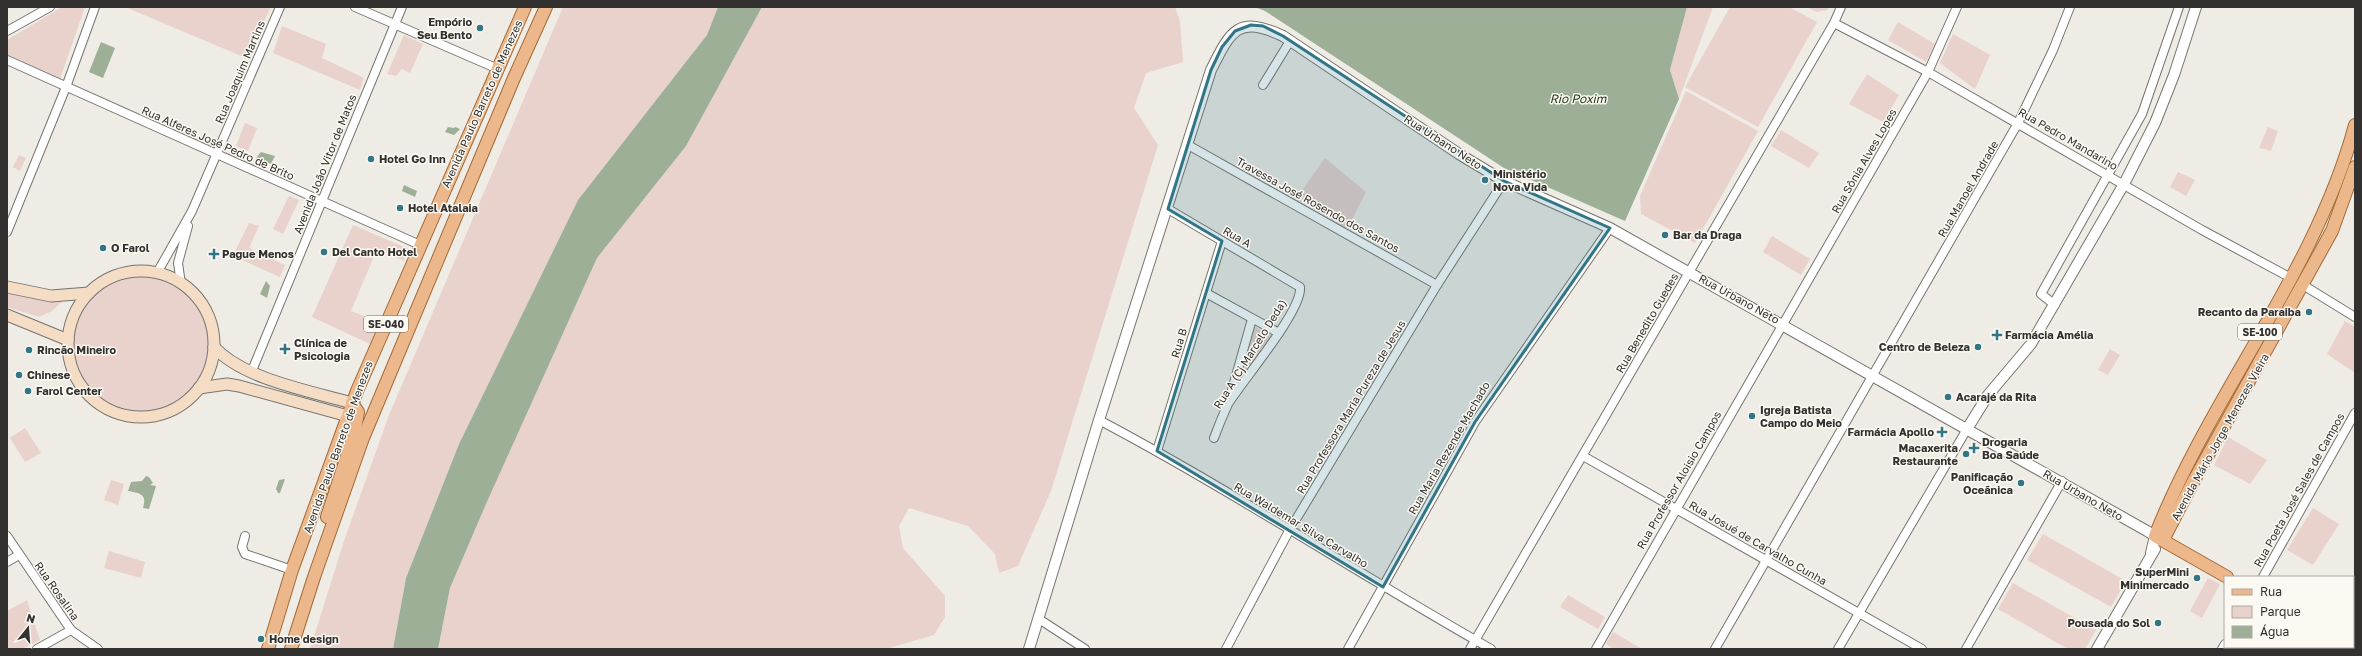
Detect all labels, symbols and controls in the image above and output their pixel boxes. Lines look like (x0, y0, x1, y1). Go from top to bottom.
place label: Empório Seu Bento (417, 15, 472, 41)
street label: Rua Joaquim Martins (212, 18, 267, 125)
street label: Avenida Paulo Barreto de Menezes (439, 18, 525, 190)
marker: Empório Seu Bento (475, 23, 485, 33)
water label: Rio Poxim (1550, 91, 1608, 106)
street label: Avenida João Vitor de Matos (291, 92, 359, 236)
street label: Rua Alferes José Pedro de Brito (140, 103, 297, 182)
street label: Rua Pedro Mandarino (2016, 105, 2121, 173)
street label: Rua Sônia Alves Lopes (1828, 106, 1899, 215)
street label: Rua Urbano Neto (1402, 112, 1485, 172)
street label: Rua Manoel Andrade (1935, 138, 2000, 239)
place label: Hotel Go Inn (379, 152, 446, 165)
marker: Hotel Go Inn (366, 154, 376, 164)
street label: Travessa José Rosendo dos Santos (1234, 154, 1402, 255)
place label: Ministério Nova Vida (1493, 167, 1547, 193)
marker: Ministério Nova Vida (1480, 175, 1490, 185)
place label: Hotel Atalaia (408, 201, 478, 214)
marker: Hotel Atalaia (395, 203, 405, 213)
street label: Rua A (1221, 223, 1254, 250)
place label: Bar da Draga (1673, 228, 1742, 241)
marker: Bar da Draga (1660, 230, 1670, 240)
place label: O Farol (111, 241, 150, 254)
marker: O Farol (98, 243, 108, 253)
place label: Del Canto Hotel (332, 245, 417, 258)
place label: Pague Menos (222, 247, 294, 260)
marker: Del Canto Hotel (319, 247, 329, 257)
marker: Pague Menos (209, 249, 219, 259)
street label: Rua Benedito Guedes (1613, 270, 1681, 375)
street label: Rua Urbano Neto (1697, 271, 1782, 326)
street label: Rua A (Cj Marcelo Deda) (1211, 297, 1289, 411)
place label: Recanto da Paraiba (2198, 305, 2301, 318)
marker: Recanto da Paraiba (2304, 307, 2314, 317)
road number: SE-040 (364, 316, 408, 332)
street label: Rua Professora Maria Pureza de Jesus (1293, 318, 1408, 496)
road number: SE-100 (2238, 324, 2282, 340)
street label: Rua B (1168, 326, 1189, 359)
place label: Farmácia Amélia (2005, 328, 2093, 341)
marker: Farmácia Amélia (1992, 330, 2002, 340)
place label: Clínica de Psicologia (294, 336, 350, 362)
place label: Centro de Beleza (1879, 340, 1970, 353)
marker: Centro de Beleza (1973, 342, 1983, 352)
place label: Rincão Mineiro (37, 343, 116, 356)
marker: Clínica de Psicologia (279, 343, 291, 355)
marker: Rincão Mineiro (24, 345, 34, 355)
street label: Avenida Mário Jorge Menezes Vieira (2168, 351, 2271, 523)
street label: Avenida Paulo Barreto de Menezes (300, 359, 375, 535)
place label: Chinese (27, 368, 71, 381)
marker: Chinese (14, 370, 24, 380)
street label: Rua Maria Rezende Machado (1405, 379, 1492, 516)
place label: Farol Center (36, 384, 103, 397)
marker: Farol Center (23, 386, 33, 396)
place label: Acarajé da Rita (1956, 390, 2037, 403)
marker: Acarajé da Rita (1943, 392, 1953, 402)
place label: Igreja Batista Campo do Meio (1760, 403, 1842, 429)
street label: Rua Professor Aloisio Campos (1634, 408, 1724, 551)
street label: Rua Poeta José Sales de Campos (2251, 410, 2347, 569)
marker: Igreja Batista Campo do Meio (1747, 411, 1757, 421)
place label: Farmácia Apollo (1847, 425, 1934, 438)
marker: Farmácia Apollo (1937, 427, 1947, 437)
place label: Drogaria Boa Saúde (1982, 435, 2040, 461)
place label: Macaxerita Restaurante (1893, 441, 1959, 467)
marker: Drogaria Boa Saúde (1969, 443, 1979, 453)
marker: Macaxerita Restaurante (1961, 449, 1971, 459)
street label: Rua Urbano Neto (2041, 466, 2126, 523)
place label: Panificação Oceãnica (1951, 470, 2013, 496)
marker: Panificação Oceãnica (2016, 478, 2026, 488)
street label: Rua Waldemar Silva Carvalho (1232, 479, 1371, 570)
street label: Rua Josué de Carvalho Cunha (1687, 498, 1829, 587)
street label: Rua Rosalina (32, 559, 82, 622)
place label: SuperMini Minimercado (2120, 565, 2189, 591)
marker: SuperMini Minimercado (2192, 573, 2202, 583)
legend (2224, 576, 2354, 648)
text: Rua (2260, 584, 2282, 599)
text: Parque (2260, 604, 2301, 619)
north arrow (8, 608, 48, 648)
text: N (25, 611, 37, 625)
place label: Pousada do Sol (2067, 616, 2150, 629)
marker: Pousada do Sol (2153, 618, 2163, 628)
text: Água (2260, 624, 2289, 639)
place label: Home design (269, 632, 339, 645)
marker: Home design (256, 634, 266, 644)

